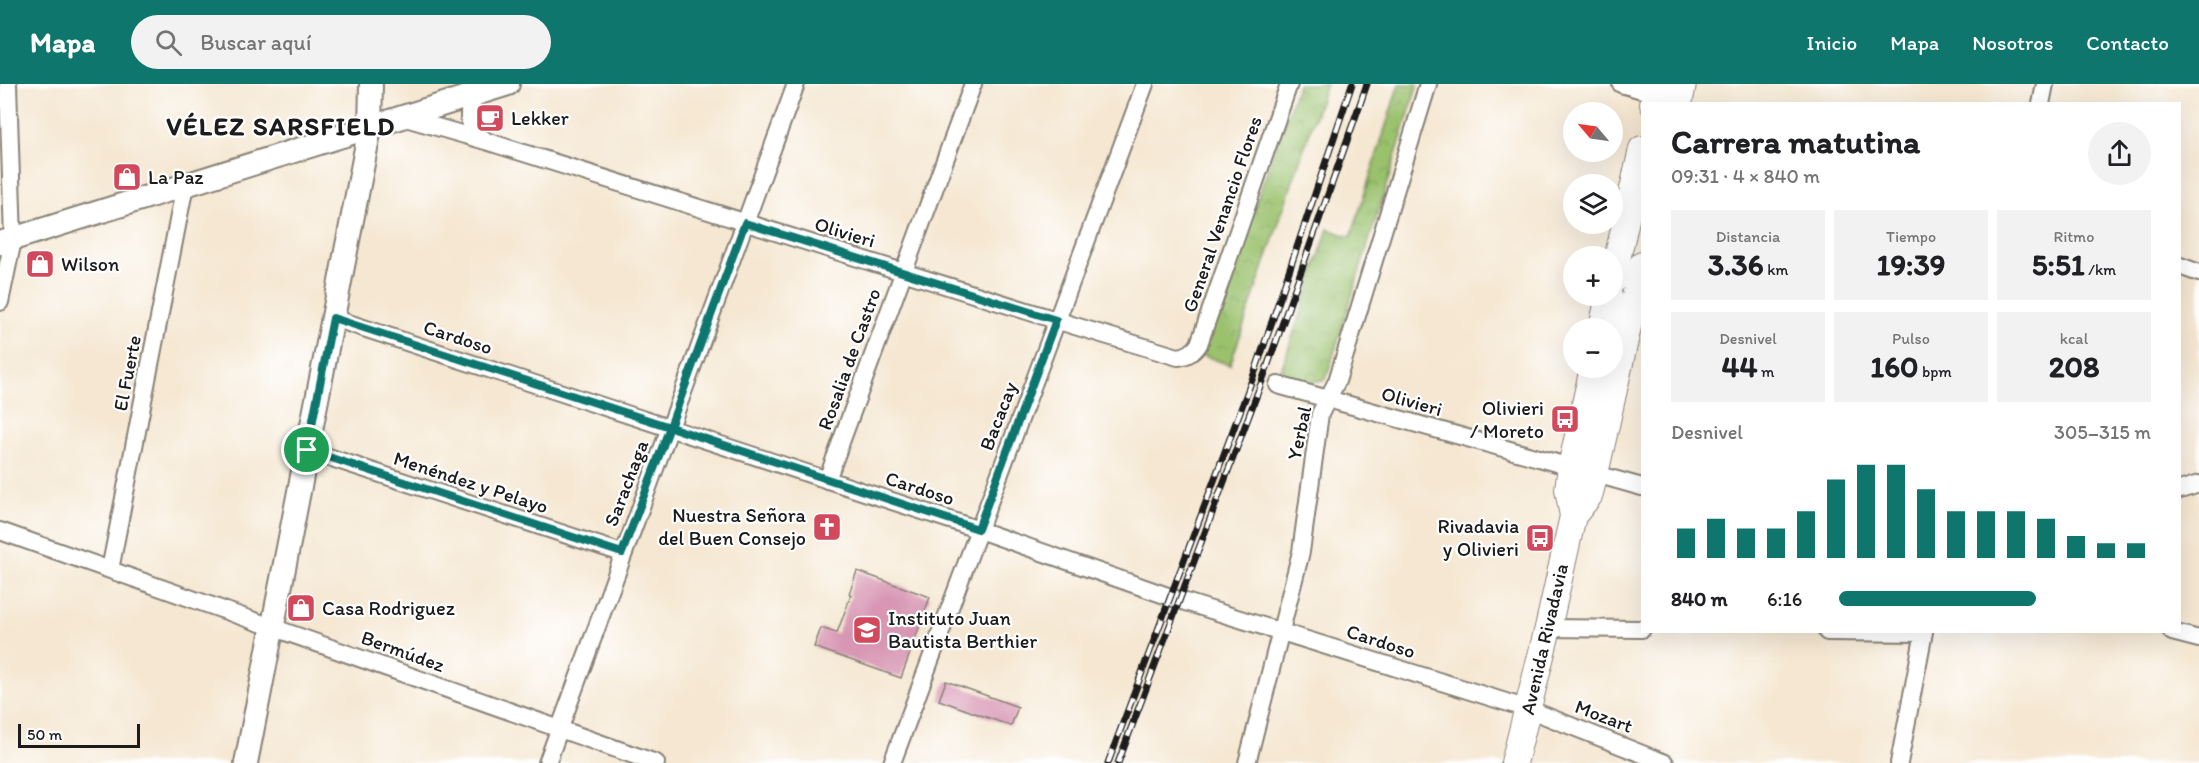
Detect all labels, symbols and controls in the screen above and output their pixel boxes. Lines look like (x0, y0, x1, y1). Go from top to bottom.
search box (131, 15, 551, 69)
text: Mapa (30, 25, 95, 59)
icon: search (152, 26, 185, 59)
text: Buscar aquí (200, 29, 311, 56)
text: Inicio (1807, 30, 1857, 55)
text: Mapa (1890, 30, 1939, 55)
text: Nosotros (1972, 30, 2053, 55)
text: Contacto (2086, 30, 2169, 55)
cafe icon: Lekker (474, 102, 506, 134)
north arrow (1563, 102, 1623, 162)
map controls (1563, 102, 1623, 378)
place label: Lekker (511, 106, 569, 130)
district label: VÉLEZ SARSFIELD (166, 110, 396, 142)
street label: General Venancio Flores (1177, 113, 1267, 315)
text: Carrera matutina (1671, 122, 1920, 161)
button: share (2088, 122, 2151, 185)
shop icon: La Paz (111, 161, 143, 193)
text: 09:31 · 4 × 840 m (1671, 164, 1820, 188)
place label: La Paz (148, 165, 204, 189)
button: layers (1563, 174, 1623, 234)
street label: Olivieri (812, 211, 878, 253)
text: Distancia (1716, 227, 1780, 246)
text: Tiempo (1886, 227, 1936, 246)
text: Ritmo (2054, 227, 2094, 246)
button: + (1563, 246, 1623, 306)
text: 3.36 (1708, 246, 1764, 283)
text: 19:39 (1877, 246, 1946, 283)
text: 5:51 (2032, 246, 2085, 283)
shop icon: Wilson (24, 248, 56, 280)
place label: Wilson (61, 252, 119, 276)
text: km (1764, 260, 1788, 279)
text: /km (2085, 260, 2116, 279)
street label: Rosalia de Castro (812, 285, 886, 433)
street label: Cardoso (420, 315, 496, 359)
button: − (1563, 318, 1623, 378)
text: Desnivel (1719, 329, 1777, 348)
text: Pulso (1892, 329, 1930, 348)
text: kcal (2060, 329, 2088, 348)
street label: El Fuerte (108, 333, 146, 413)
text: 44 (1721, 348, 1758, 385)
text: 160 (1870, 348, 1919, 385)
text: 208 (2049, 348, 2099, 385)
text: m (1758, 362, 1775, 381)
text: bpm (1919, 362, 1952, 381)
street label: Bacacay (974, 378, 1022, 454)
street label: Olivieri (1379, 381, 1445, 421)
place label: Olivieri / Moreto (1470, 396, 1544, 443)
street label: Yerbal (1282, 403, 1317, 462)
bus stop icon: Olivieri / Moreto (1549, 403, 1581, 435)
text: Desnivel (1671, 420, 1743, 444)
text: 305–315 m (2054, 420, 2151, 444)
pin (281, 424, 332, 475)
icon: arrive (290, 433, 323, 466)
street label: Sarachaga (599, 436, 654, 529)
street label: Menéndez y Pelayo (391, 446, 551, 518)
street label: Cardoso (882, 466, 958, 510)
place label: Nuestra Señora del Buen Consejo (658, 503, 807, 550)
church icon: Nuestra Señora del Buen Consejo (811, 511, 843, 543)
place label: Rivadavia y Olivieri (1437, 514, 1519, 561)
bus stop icon: Rivadavia y Olivieri (1524, 522, 1556, 554)
street label: Avenida Rivadavia (1515, 561, 1573, 717)
text: 840 m (1671, 587, 1728, 611)
text: 6:16 (1767, 587, 1802, 611)
shop icon: Casa Rodriguez (285, 592, 317, 624)
place label: Casa Rodriguez (322, 596, 455, 620)
place label: Instituto Juan Bautista Berthier (888, 606, 1037, 653)
school or university icon: Instituto Juan Bautista Berthier (851, 614, 883, 646)
street label: Cardoso (1343, 619, 1419, 663)
street label: Bermúdez (358, 625, 449, 677)
street label: Mozart (1572, 694, 1636, 738)
scale bar (18, 721, 140, 748)
text: 50 m (27, 725, 62, 744)

